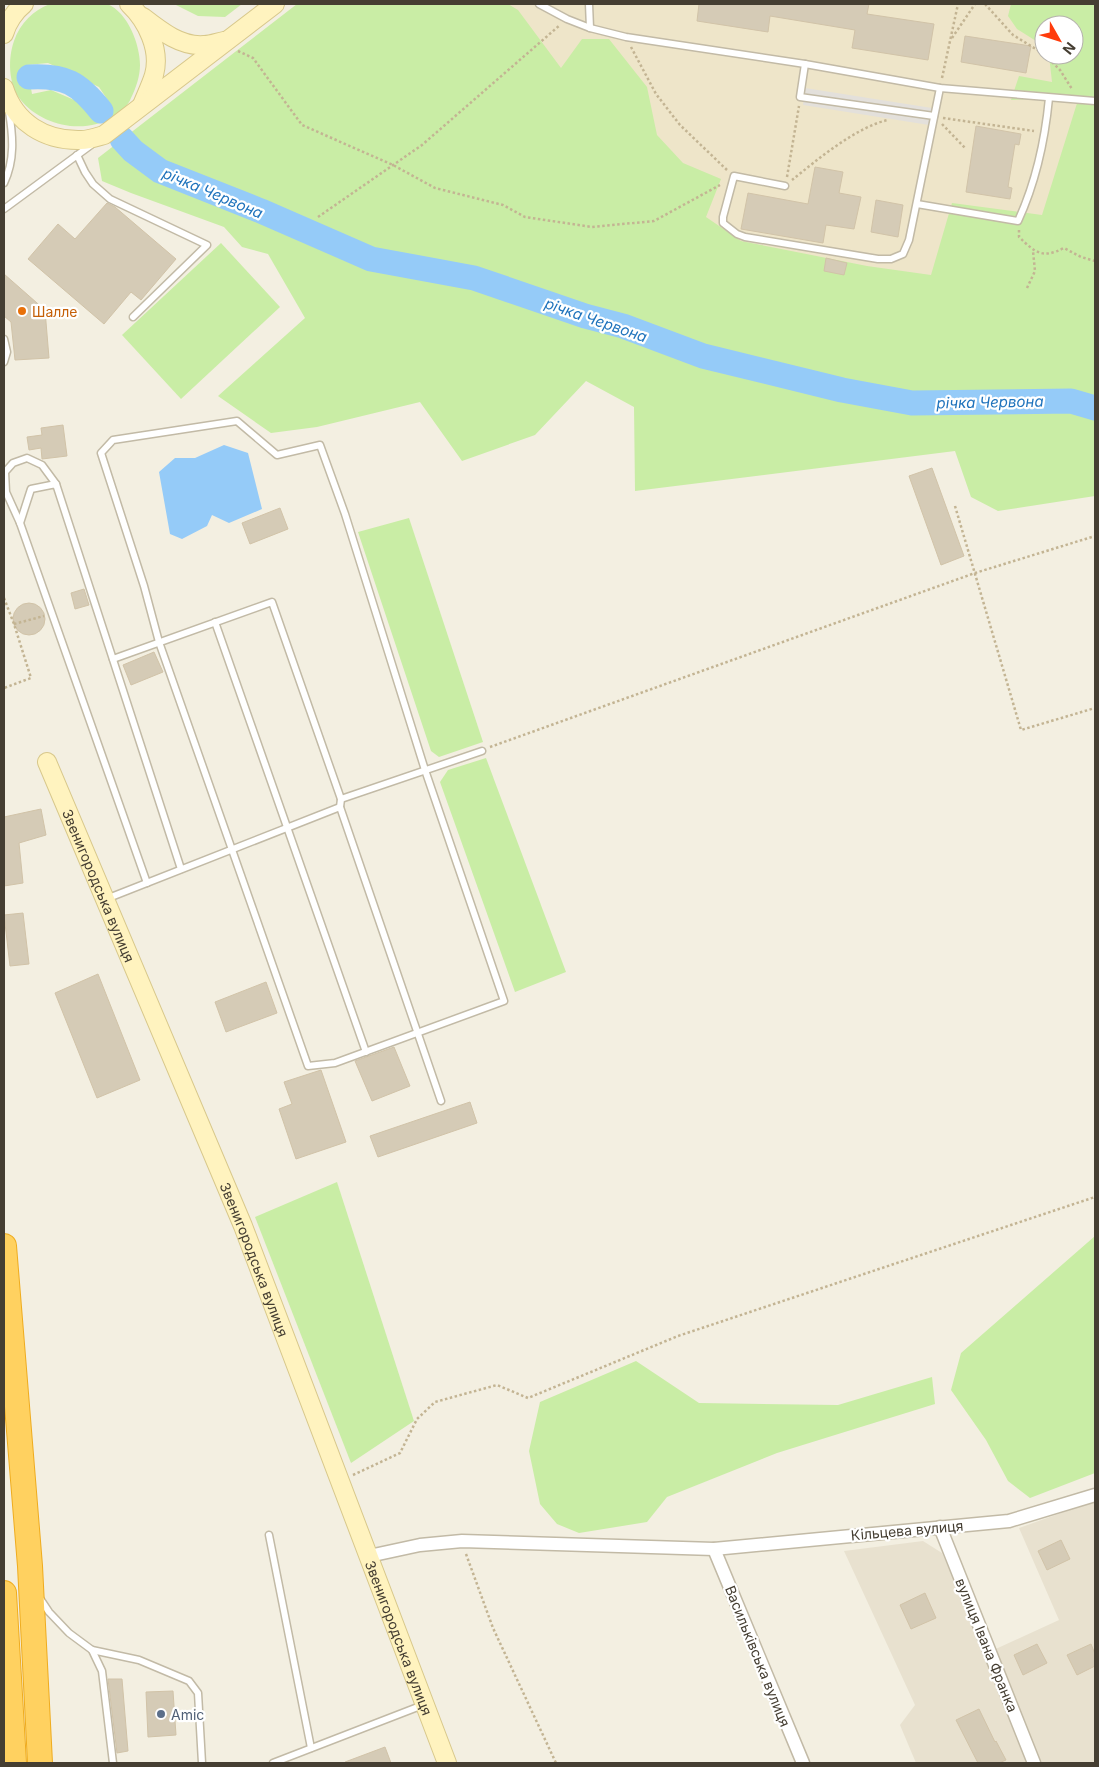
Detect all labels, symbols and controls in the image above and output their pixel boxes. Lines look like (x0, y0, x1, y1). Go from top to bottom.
north arrow (1034, 15, 1084, 65)
text: N (1060, 39, 1079, 58)
water label: річка Червона (159, 163, 266, 223)
water label: річка Червона (541, 293, 650, 346)
place label: Шалле (32, 303, 78, 320)
marker: Шалле (16, 305, 28, 317)
water label: річка Червона (935, 392, 1044, 412)
street label: Звенигородська вулиця (59, 806, 139, 964)
street label: Звенигородська вулиця (217, 1180, 293, 1339)
street label: Кільцева вулиця (850, 1517, 964, 1543)
street label: Звенигородська вулиця (362, 1558, 436, 1717)
street label: вулиця Івана Франка (952, 1576, 1022, 1714)
street label: Васильківська вулиця (722, 1583, 794, 1729)
place label: Amic (171, 1706, 204, 1723)
marker: Amic (155, 1708, 167, 1720)

